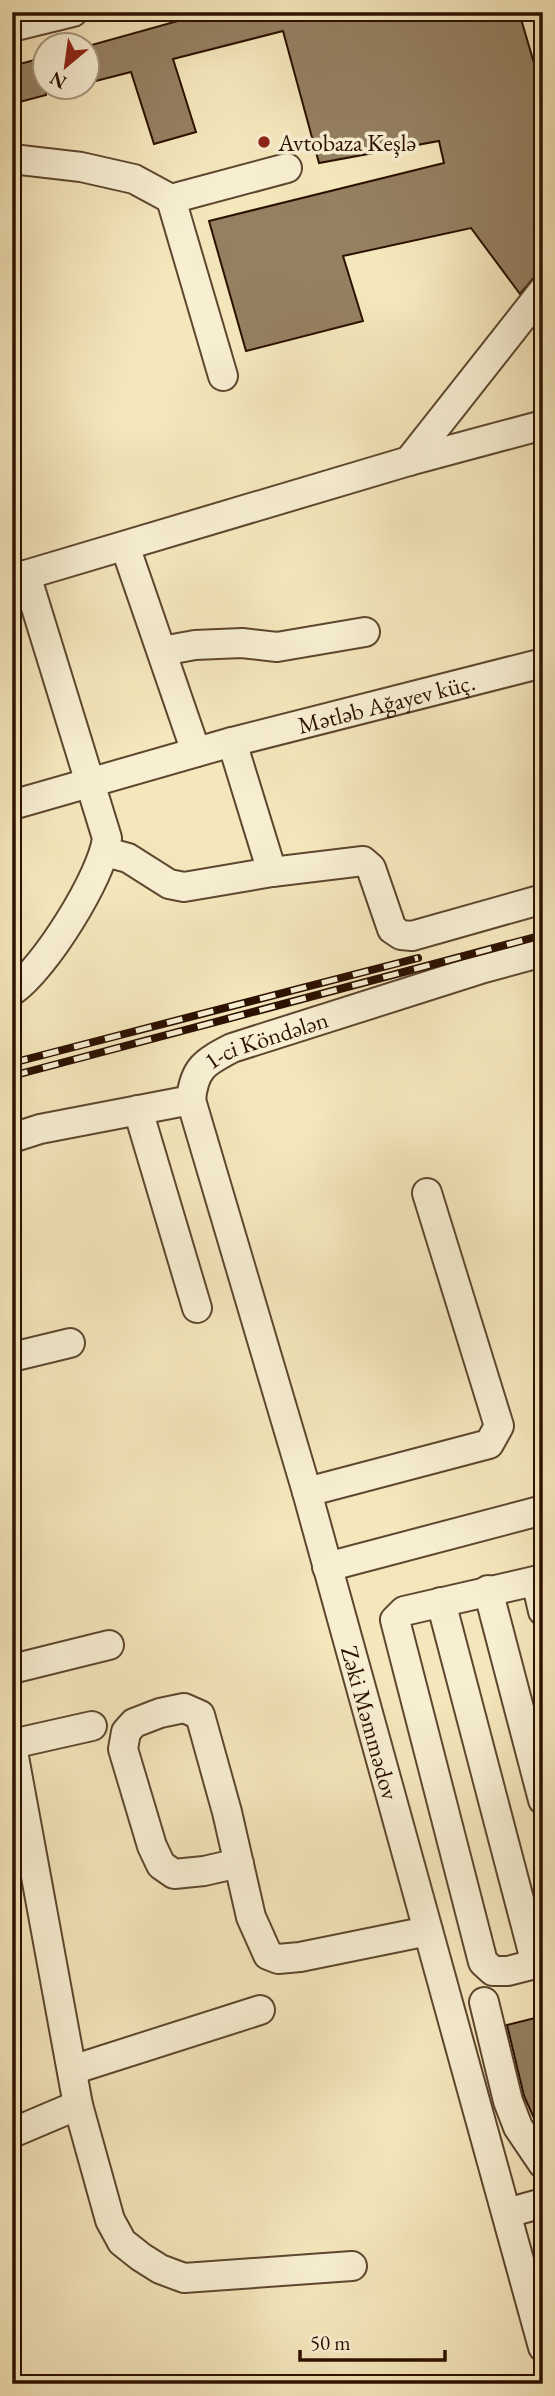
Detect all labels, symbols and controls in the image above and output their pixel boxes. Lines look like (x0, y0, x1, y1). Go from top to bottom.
north arrow (32, 32, 102, 102)
text: N (45, 65, 71, 95)
place label: Avtobaza Keşlə (277, 127, 416, 158)
marker: Avtobaza Keşlə (256, 134, 272, 150)
street label: Mətləb Ağayev küç. (294, 665, 478, 740)
street label: 1-ci Köndələn (198, 1003, 332, 1076)
street label: Zəki Məmmədov (335, 1642, 407, 1804)
scale bar (300, 2319, 445, 2363)
text: 50 m (310, 2329, 351, 2356)

